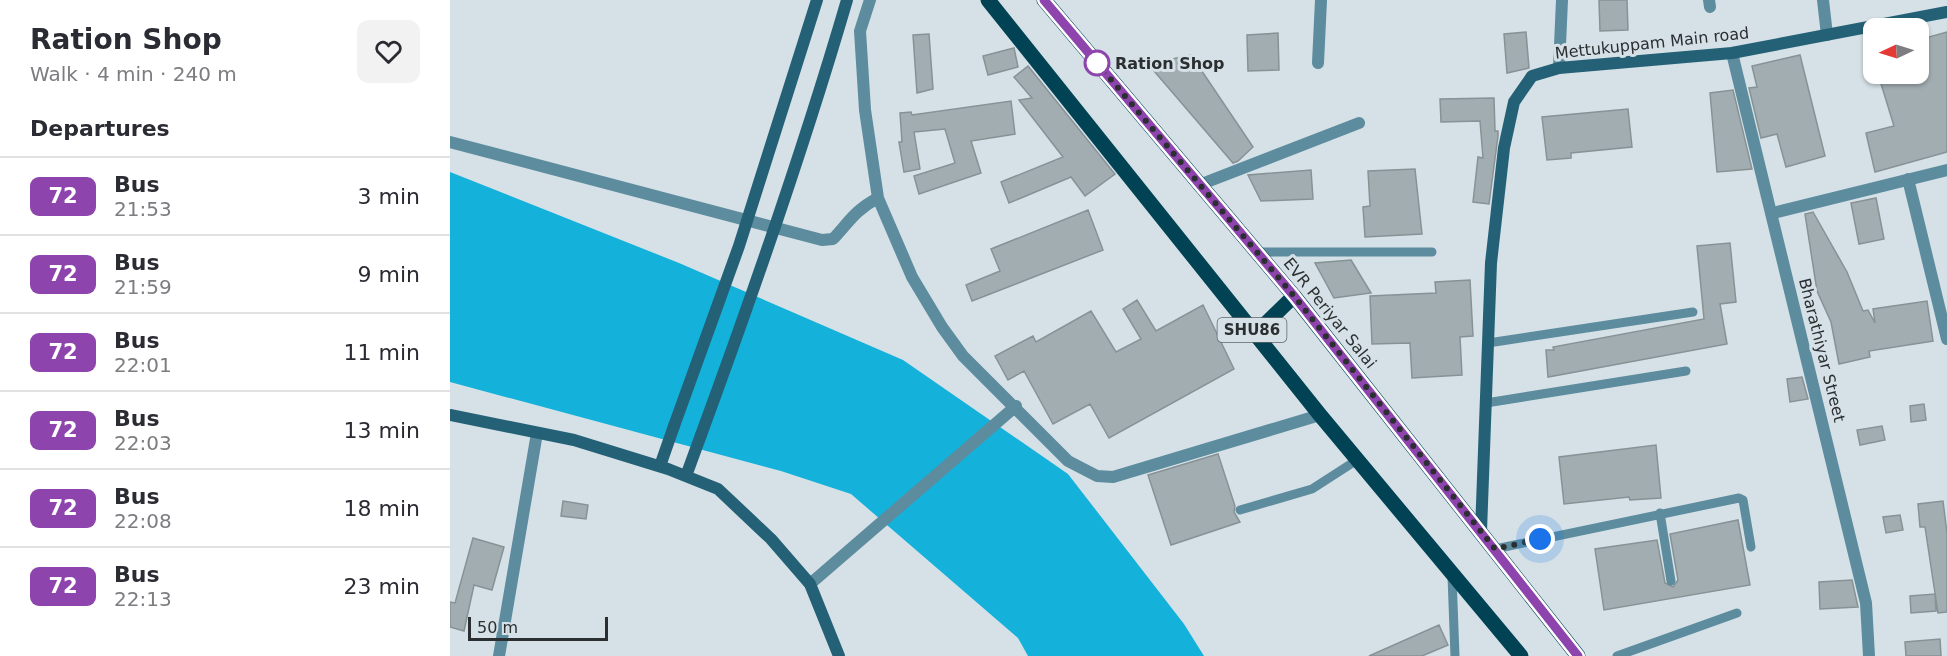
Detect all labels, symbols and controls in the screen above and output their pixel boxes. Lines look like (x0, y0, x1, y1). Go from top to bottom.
north arrow (1863, 18, 1929, 84)
map controls (1863, 18, 1929, 84)
button: heart (357, 20, 420, 83)
text: Ration Shop (30, 23, 222, 56)
street label: Mettukuppam Main road (1554, 23, 1750, 63)
marker: Ration Shop (1084, 50, 1110, 76)
place label: Ration Shop (1115, 54, 1225, 73)
text: Walk · 4 min · 240 m (30, 62, 237, 86)
text: Departures (30, 116, 170, 141)
text: Bus (114, 172, 160, 197)
text: 72 (48, 184, 78, 208)
text: 3 min (358, 184, 420, 209)
text: 21:53 (114, 197, 172, 221)
text: Bus (114, 250, 160, 275)
street label: EVR Periyar Salai (1280, 254, 1380, 372)
text: 72 (48, 262, 78, 286)
text: 9 min (358, 262, 420, 287)
text: 21:59 (114, 275, 172, 299)
street label: Bharathiyar Street (1795, 276, 1849, 424)
road number: SHU86 (1218, 318, 1286, 342)
text: Bus (114, 328, 160, 353)
text: 72 (48, 340, 78, 364)
text: 11 min (344, 340, 420, 365)
text: 22:01 (114, 353, 172, 377)
text: Bus (114, 406, 160, 431)
text: 72 (48, 418, 78, 442)
text: 13 min (344, 418, 420, 443)
text: 22:03 (114, 431, 172, 455)
text: Bus (114, 484, 160, 509)
text: 72 (48, 496, 78, 520)
text: 18 min (344, 496, 420, 521)
text: 22:08 (114, 509, 172, 533)
your location (1525, 524, 1555, 554)
text: Bus (114, 562, 160, 587)
text: 72 (48, 574, 78, 598)
text: 23 min (344, 574, 420, 599)
text: 22:13 (114, 587, 172, 611)
scale bar (468, 614, 608, 642)
text: 50 m (477, 618, 518, 637)

